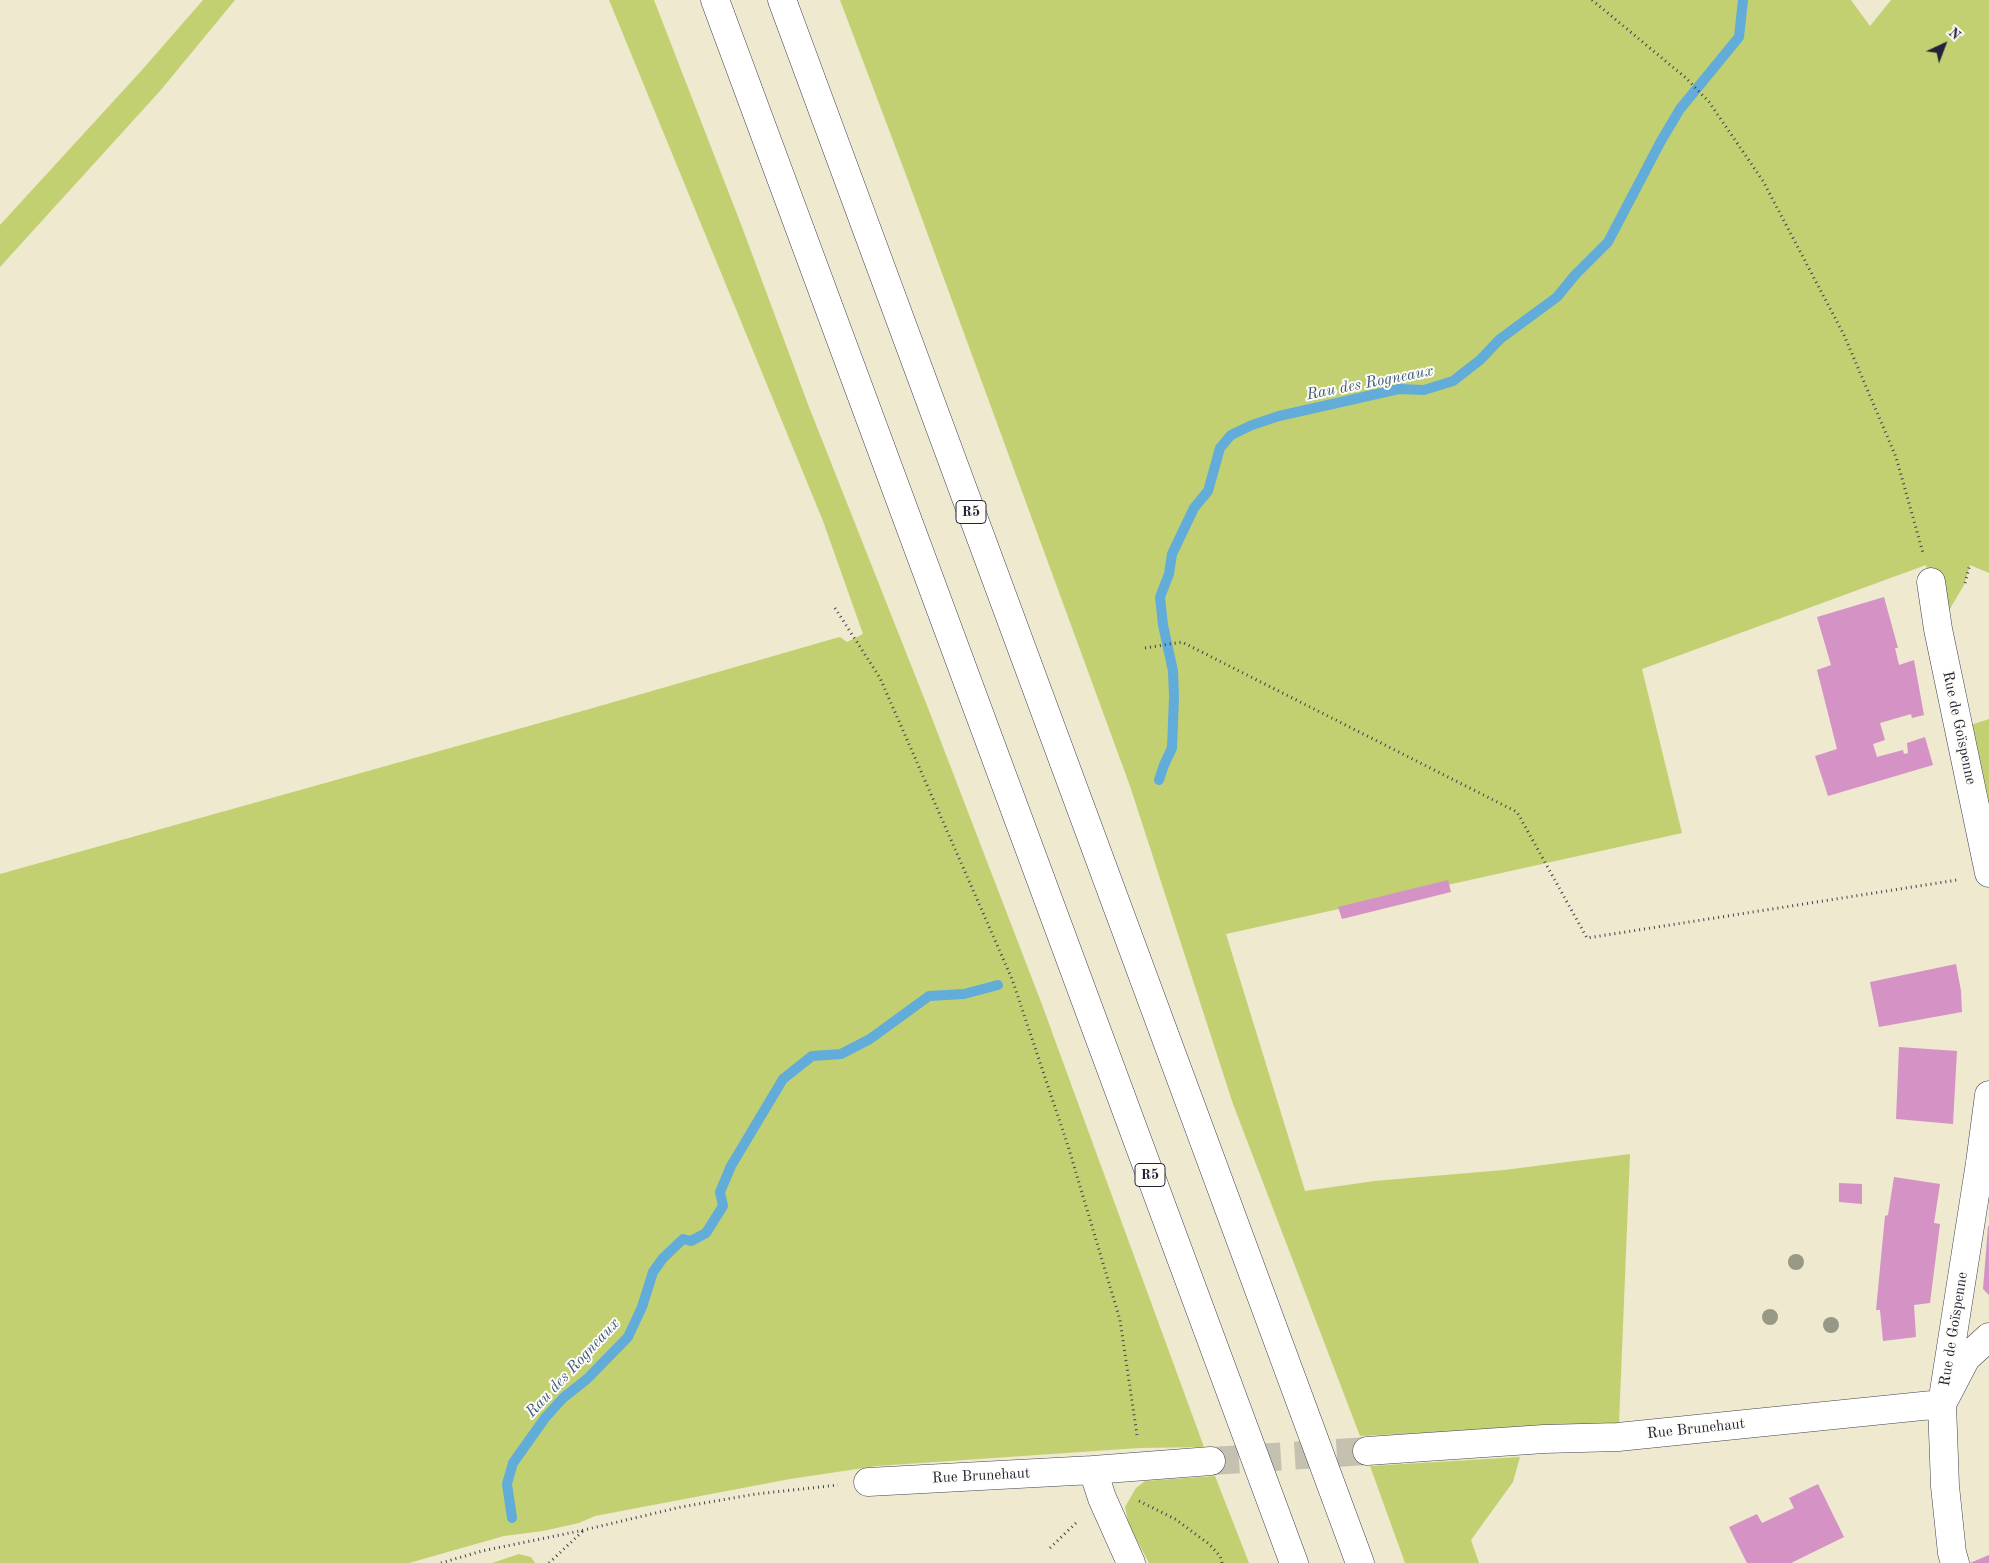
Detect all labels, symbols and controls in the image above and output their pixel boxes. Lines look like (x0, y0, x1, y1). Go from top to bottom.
north arrow (1919, 20, 1969, 70)
text: N (1946, 25, 1963, 43)
water label: Rau des Rogneaux (1305, 361, 1435, 405)
road number: R5 (956, 501, 986, 524)
street label: Rue de Goïspenne (1938, 670, 1980, 786)
road number: R5 (1135, 1164, 1165, 1186)
street label: Rue de Goïspenne (1936, 1271, 1972, 1387)
water label: Rau des Rogneaux (522, 1314, 624, 1422)
street label: Rue Brunehaut (1646, 1415, 1746, 1443)
street label: Rue Brunehaut (932, 1464, 1030, 1488)

